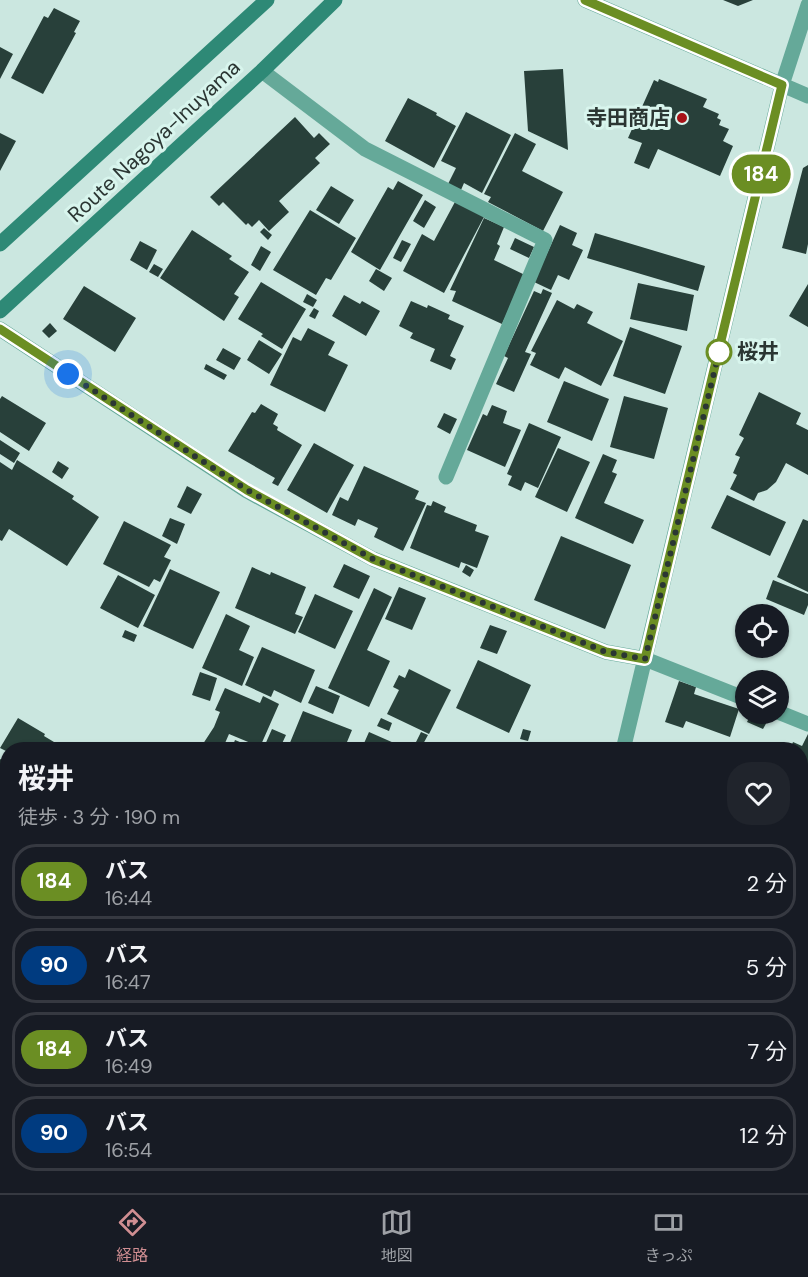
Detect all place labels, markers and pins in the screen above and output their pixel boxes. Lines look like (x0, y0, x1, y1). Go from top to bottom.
place label: 寺田商店 (586, 104, 670, 132)
marker: 寺田商店 (675, 111, 689, 125)
place label: 桜井 (737, 338, 779, 366)
marker: 桜井 (706, 339, 732, 365)

